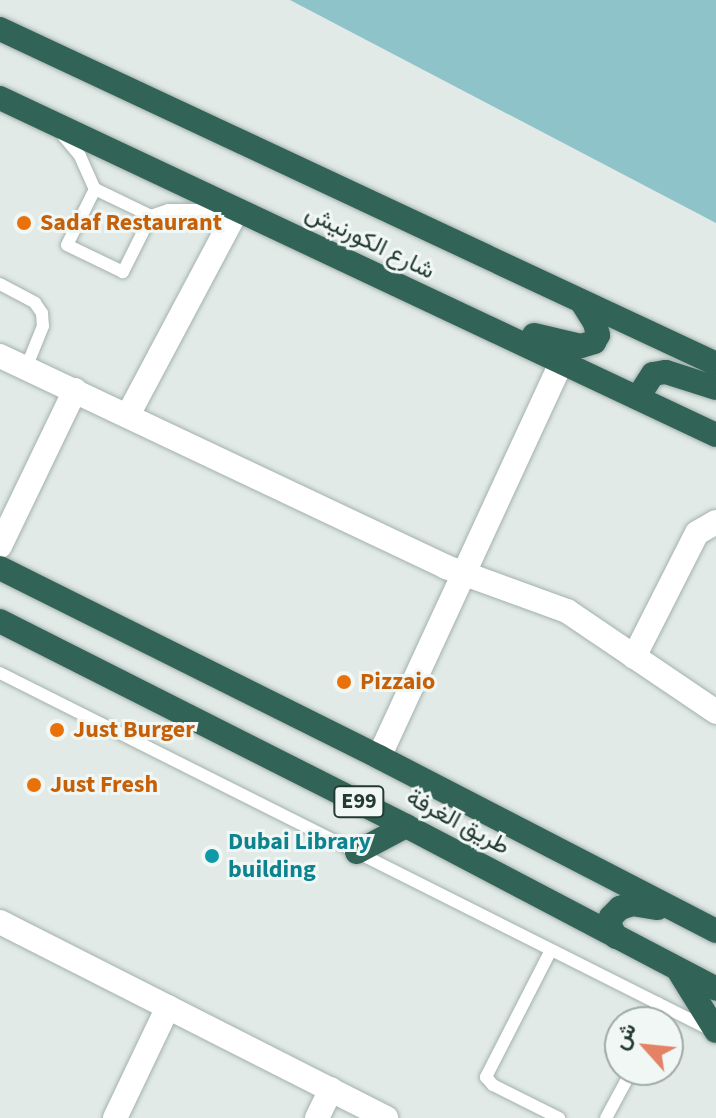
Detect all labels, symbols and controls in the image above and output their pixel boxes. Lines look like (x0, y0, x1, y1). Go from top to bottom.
street label: شارع الكورنيش (301, 198, 439, 286)
place label: Sadaf Restaurant (40, 209, 222, 237)
marker: Sadaf Restaurant (15, 214, 33, 232)
place label: Pizzaio (360, 668, 435, 696)
marker: Pizzaio (335, 673, 353, 691)
place label: Just Burger (73, 716, 195, 744)
marker: Just Burger (48, 721, 66, 739)
place label: Just Fresh (50, 771, 158, 799)
marker: Just Fresh (25, 776, 43, 794)
street label: طريق الغرفة (401, 783, 515, 861)
road number: E99 (333, 784, 385, 820)
place label: Dubai Library building (228, 828, 371, 884)
marker: Dubai Library building (203, 847, 221, 865)
north arrow (604, 1006, 684, 1086)
text: ش (604, 1017, 645, 1055)

